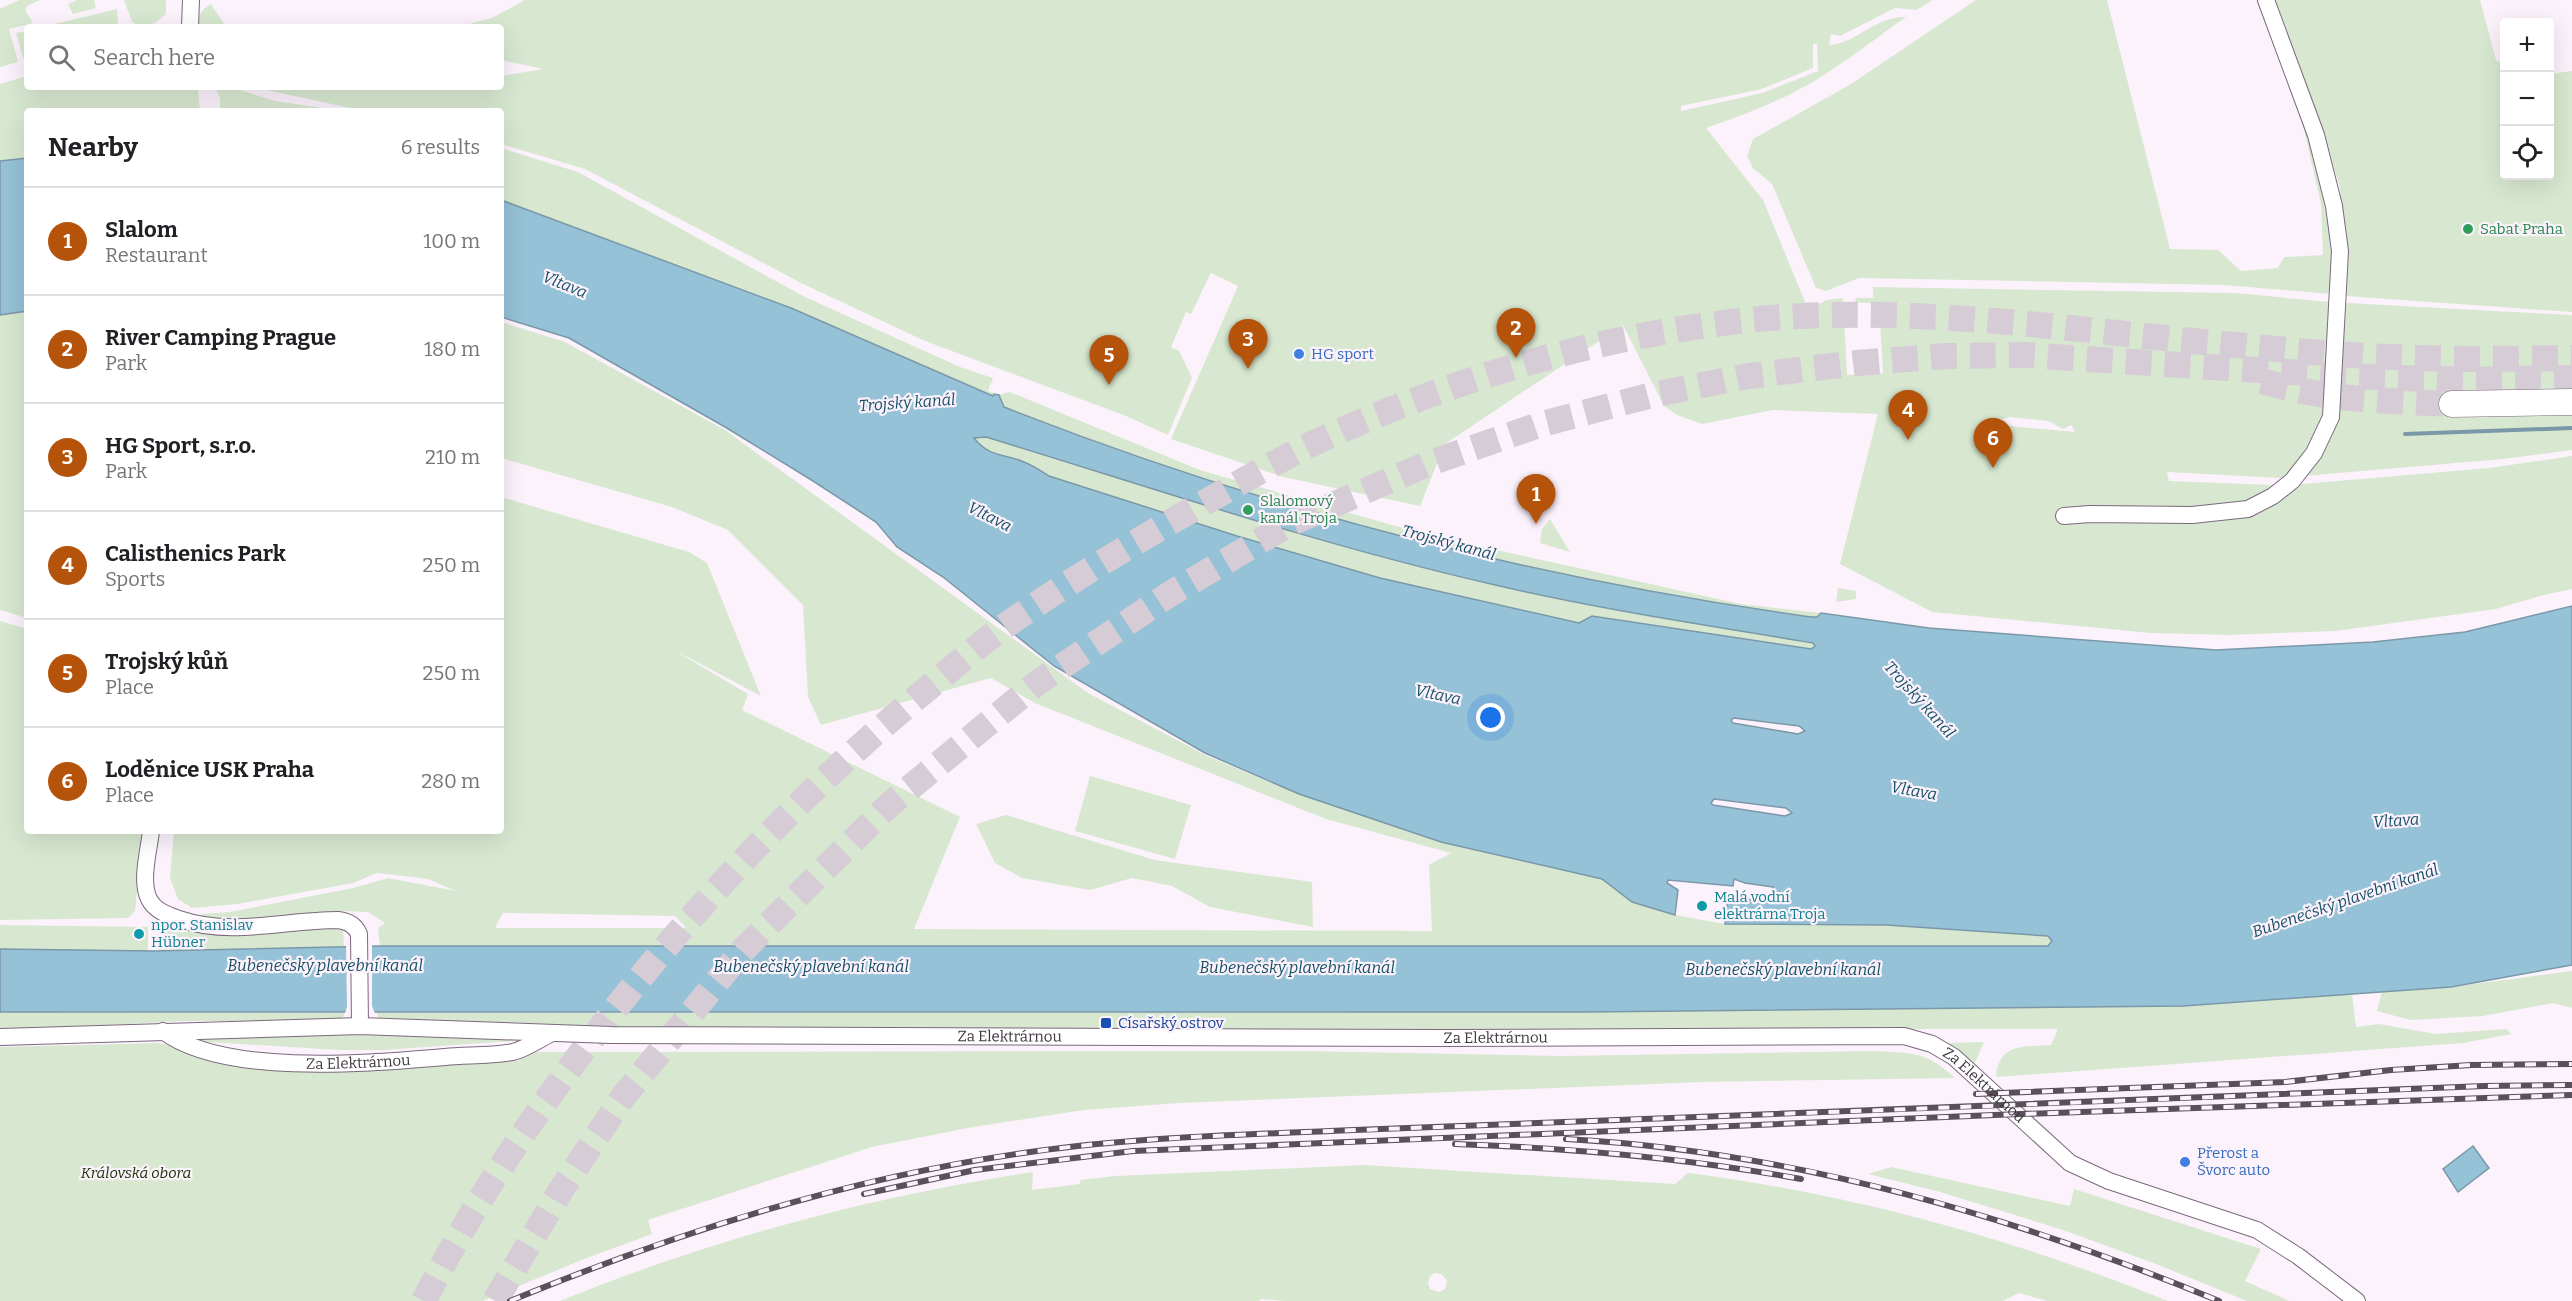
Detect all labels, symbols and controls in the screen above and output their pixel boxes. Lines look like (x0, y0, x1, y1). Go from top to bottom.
map controls (2500, 18, 2554, 180)
button: + (2500, 18, 2554, 72)
search box (24, 24, 504, 90)
icon: search (45, 41, 78, 74)
text: Search here (93, 44, 215, 71)
button: − (2500, 72, 2554, 126)
button: locate (2500, 126, 2554, 180)
text: Nearby (48, 132, 138, 163)
text: 6 results (401, 135, 480, 159)
text: Slalom (105, 216, 178, 243)
place label: Sabat Praha (2480, 220, 2563, 238)
marker: Sabat Praha (2461, 222, 2475, 236)
text: 1 (63, 229, 72, 253)
text: 100 m (423, 229, 480, 253)
text: Restaurant (105, 243, 208, 267)
water label: Vltava (540, 267, 590, 302)
pin: 2 (1496, 308, 1536, 358)
pin: 3 (1228, 320, 1268, 369)
text: River Camping Prague (105, 324, 336, 351)
pin: 5 (1090, 336, 1128, 385)
text: 2 (62, 337, 73, 361)
text: 180 m (424, 337, 480, 361)
place label: HG sport (1311, 345, 1374, 363)
marker: HG sport (1292, 347, 1306, 361)
text: Park (105, 351, 147, 375)
water label: Trojský kanál (858, 390, 956, 415)
pin: 4 (1888, 390, 1928, 440)
pin: 6 (1974, 418, 2012, 468)
text: HG Sport, s.r.o. (105, 432, 256, 459)
text: 3 (62, 445, 73, 469)
text: 210 m (425, 445, 480, 469)
text: Park (105, 459, 147, 483)
pin: 1 (1516, 474, 1556, 524)
place label: Slalomový kanál Troja (1260, 492, 1337, 527)
water label: Vltava (965, 497, 1015, 535)
marker: Slalomový kanál Troja (1241, 503, 1255, 517)
water label: Trojský kanál (1400, 521, 1498, 564)
text: Calisthenics Park (105, 540, 286, 567)
text: 4 (61, 553, 74, 577)
text: 250 m (423, 553, 480, 577)
text: Sports (105, 567, 165, 591)
text: Trojský kůň (105, 648, 228, 675)
water label: Trojský kanál (1880, 657, 1959, 742)
text: 5 (62, 661, 73, 685)
text: 250 m (423, 661, 480, 685)
text: Place (105, 675, 154, 699)
water label: Vltava (1413, 680, 1463, 709)
your location (1476, 703, 1505, 732)
text: Loděnice USK Praha (105, 756, 314, 783)
text: 6 (62, 769, 73, 793)
text: 280 m (421, 769, 480, 793)
water label: Vltava (1889, 777, 1938, 804)
text: Place (105, 783, 154, 807)
water label: Vltava (2372, 809, 2420, 832)
water label: Bubenečský plavební kanál (2250, 860, 2441, 941)
place label: Malá vodní elektrárna Troja (1714, 888, 1825, 923)
marker: Malá vodní elektrárna Troja (1695, 899, 1709, 913)
place label: npor. Stanislav Hübner (151, 916, 253, 951)
marker: npor. Stanislav Hübner (132, 927, 146, 941)
water label: Bubenečský plavební kanál (227, 956, 423, 975)
water label: Bubenečský plavební kanál (713, 957, 909, 976)
water label: Bubenečský plavební kanál (1199, 958, 1395, 977)
water label: Bubenečský plavební kanál (1685, 960, 1881, 979)
place label: Císařský ostrov (1118, 1014, 1224, 1032)
marker: Císařský ostrov (1099, 1016, 1113, 1030)
street label: Za Elektrárnou (957, 1027, 1062, 1046)
street label: Za Elektrárnou (1443, 1029, 1548, 1047)
street label: Za Elektrárnou (1940, 1044, 2029, 1126)
street label: Za Elektrárnou (306, 1051, 411, 1073)
place label: Přerost a Švorc auto (2197, 1144, 2270, 1179)
marker: Přerost a Švorc auto (2178, 1155, 2192, 1169)
park label: Královská obora (81, 1164, 191, 1182)

